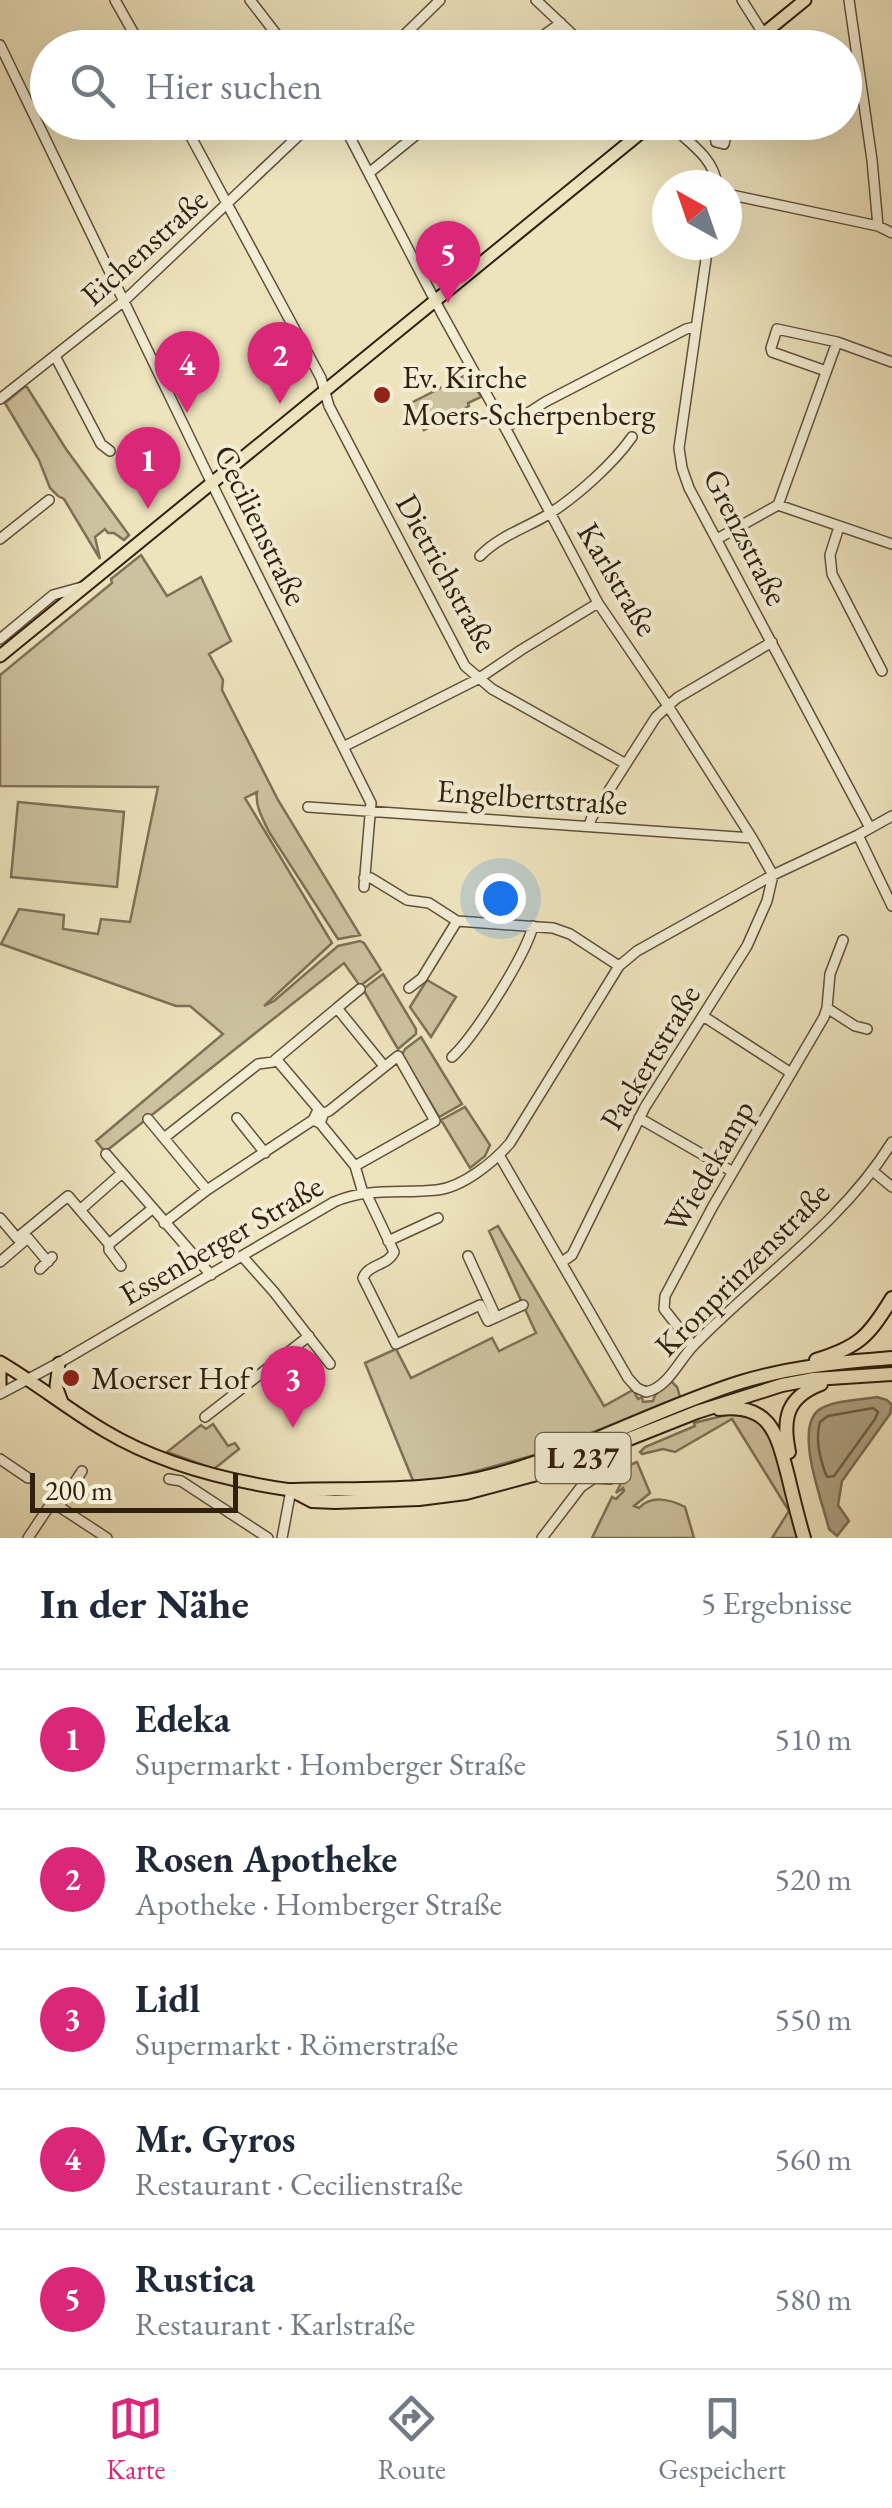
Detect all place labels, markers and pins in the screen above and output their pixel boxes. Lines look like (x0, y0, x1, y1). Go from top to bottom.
pin: 5 (416, 220, 480, 303)
pin: 2 (248, 322, 312, 404)
pin: 4 (154, 330, 220, 413)
place label: Ev. Kirche Moers-Scherpenberg (402, 356, 656, 435)
marker: Ev. Kirche Moers-Scherpenberg (371, 384, 393, 406)
pin: 1 (116, 426, 180, 509)
pin: 3 (260, 1346, 326, 1428)
place label: Moerser Hof (91, 1357, 254, 1399)
marker: Moerser Hof (60, 1367, 82, 1389)

